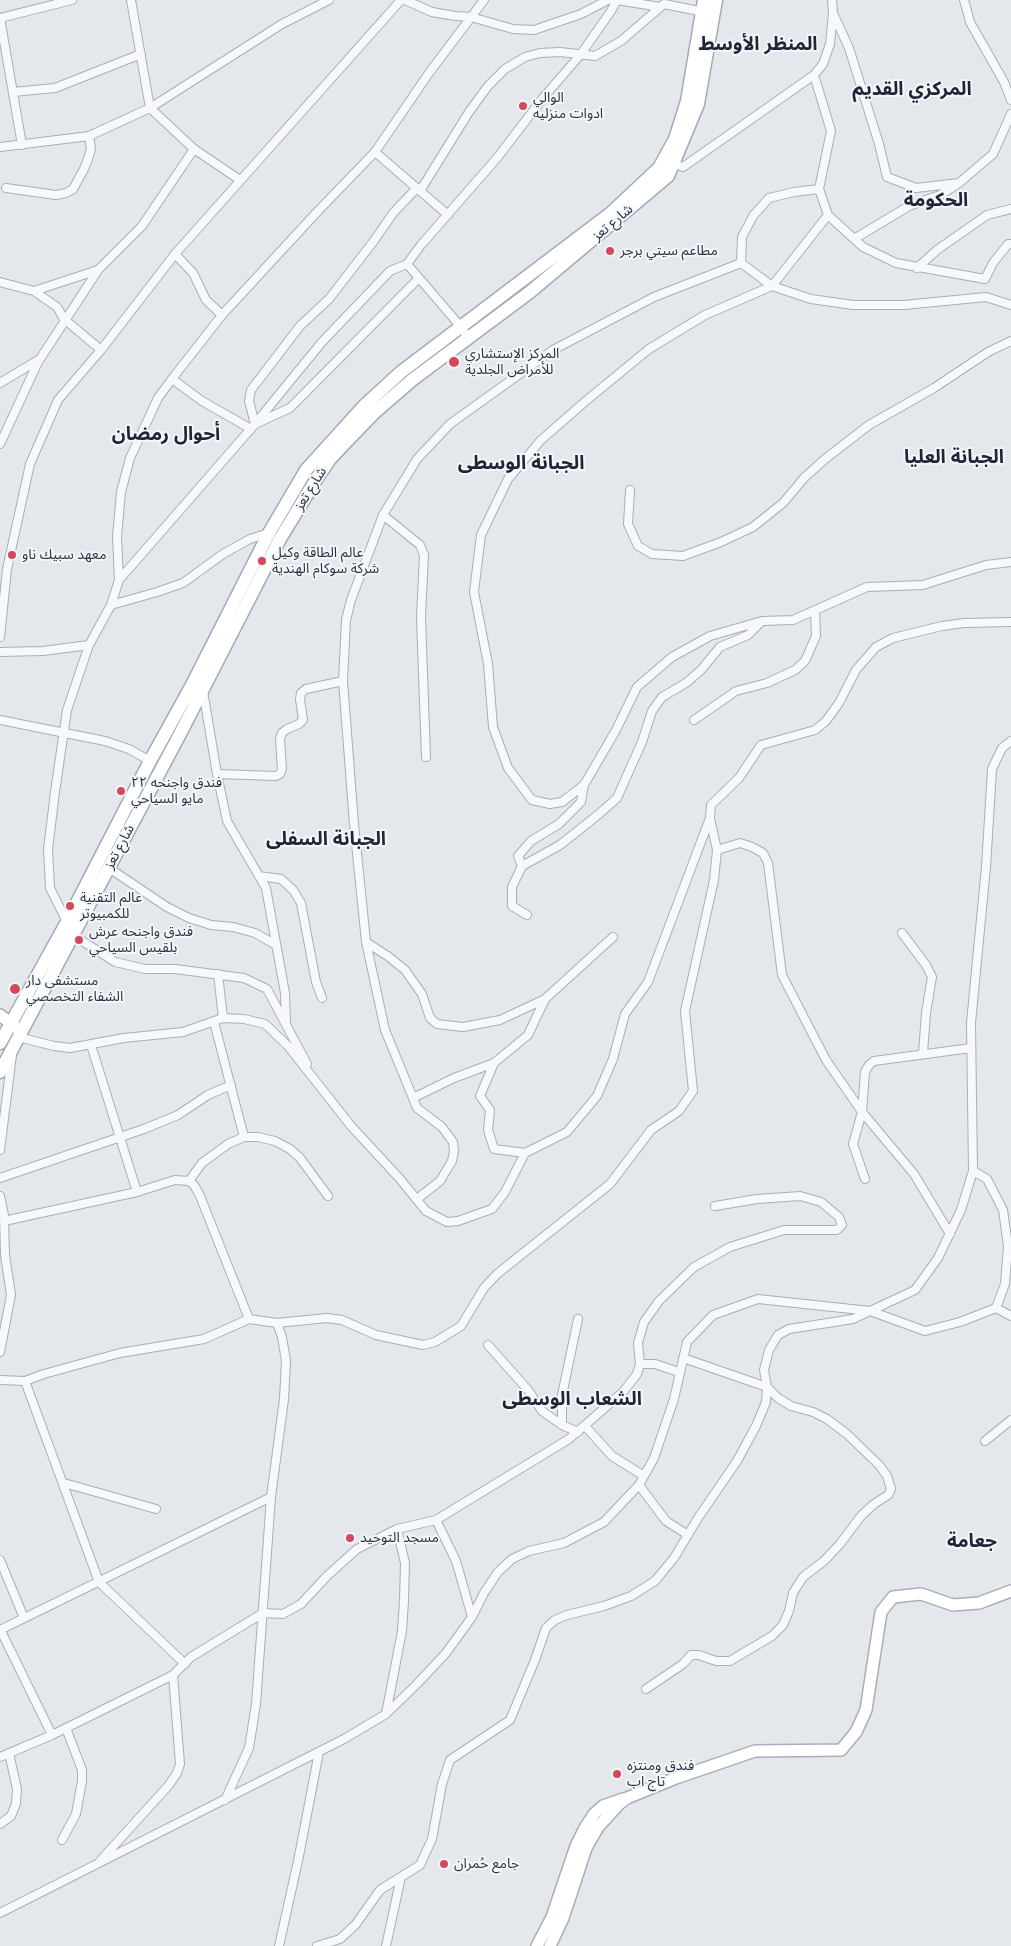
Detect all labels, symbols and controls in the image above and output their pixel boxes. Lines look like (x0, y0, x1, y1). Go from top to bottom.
district label: المنظر الأوسط (698, 34, 818, 56)
district label: المركزي القديم (852, 79, 972, 101)
place label: الوالي ادوات منزليه (533, 90, 603, 122)
marker: الوالي ادوات منزليه (517, 100, 529, 112)
district label: الحكومة (904, 190, 968, 212)
street label: شارع تعز (589, 201, 637, 245)
place label: مطاعم سيتي برجر (620, 243, 718, 259)
marker: مطاعم سيتي برجر (604, 245, 616, 257)
place label: المركز الإستشاري للأمراض الجلدية (465, 346, 559, 378)
marker: المركز الإستشاري للأمراض الجلدية (447, 355, 461, 369)
district label: أحوال رمضان (112, 424, 220, 446)
district label: الجبانة العليا (904, 447, 1004, 469)
district label: الجبانة الوسطى (458, 453, 584, 475)
street label: شارع تعز (291, 464, 331, 514)
place label: عالم الطاقة وكيل شركة سوكام الهندية (272, 545, 379, 578)
place label: معهد سبيك ناو (22, 547, 106, 563)
marker: معهد سبيك ناو (6, 549, 18, 561)
marker: عالم الطاقة وكيل شركة سوكام الهندية (256, 555, 268, 567)
place label: فندق واجنحه ٢٢ مايو السياحي (131, 775, 222, 808)
marker: فندق واجنحه ٢٢ مايو السياحي (115, 785, 127, 797)
street label: شارع تعز (101, 822, 139, 872)
district label: الجبانة السفلى (266, 829, 386, 851)
place label: عالم التقنية للكمبيوتر (80, 890, 142, 922)
marker: عالم التقنية للكمبيوتر (64, 900, 76, 912)
place label: فندق واجنحه عرش بلقيس السياحي (89, 924, 193, 956)
marker: فندق واجنحه عرش بلقيس السياحي (73, 934, 85, 946)
place label: مستشفى دار الشفاء التخصصي (26, 973, 123, 1006)
marker: مستشفى دار الشفاء التخصصي (8, 982, 22, 996)
district label: الشعاب الوسطى (502, 1389, 642, 1411)
place label: مسجد التوحيد (360, 1530, 439, 1546)
district label: جعامة (947, 1531, 997, 1553)
marker: مسجد التوحيد (344, 1532, 356, 1544)
place label: فندق ومنتزه تاج اب (627, 1758, 694, 1790)
marker: فندق ومنتزه تاج اب (611, 1768, 623, 1780)
place label: جامع حُمران (454, 1856, 519, 1872)
marker: جامع حُمران (438, 1858, 450, 1870)

